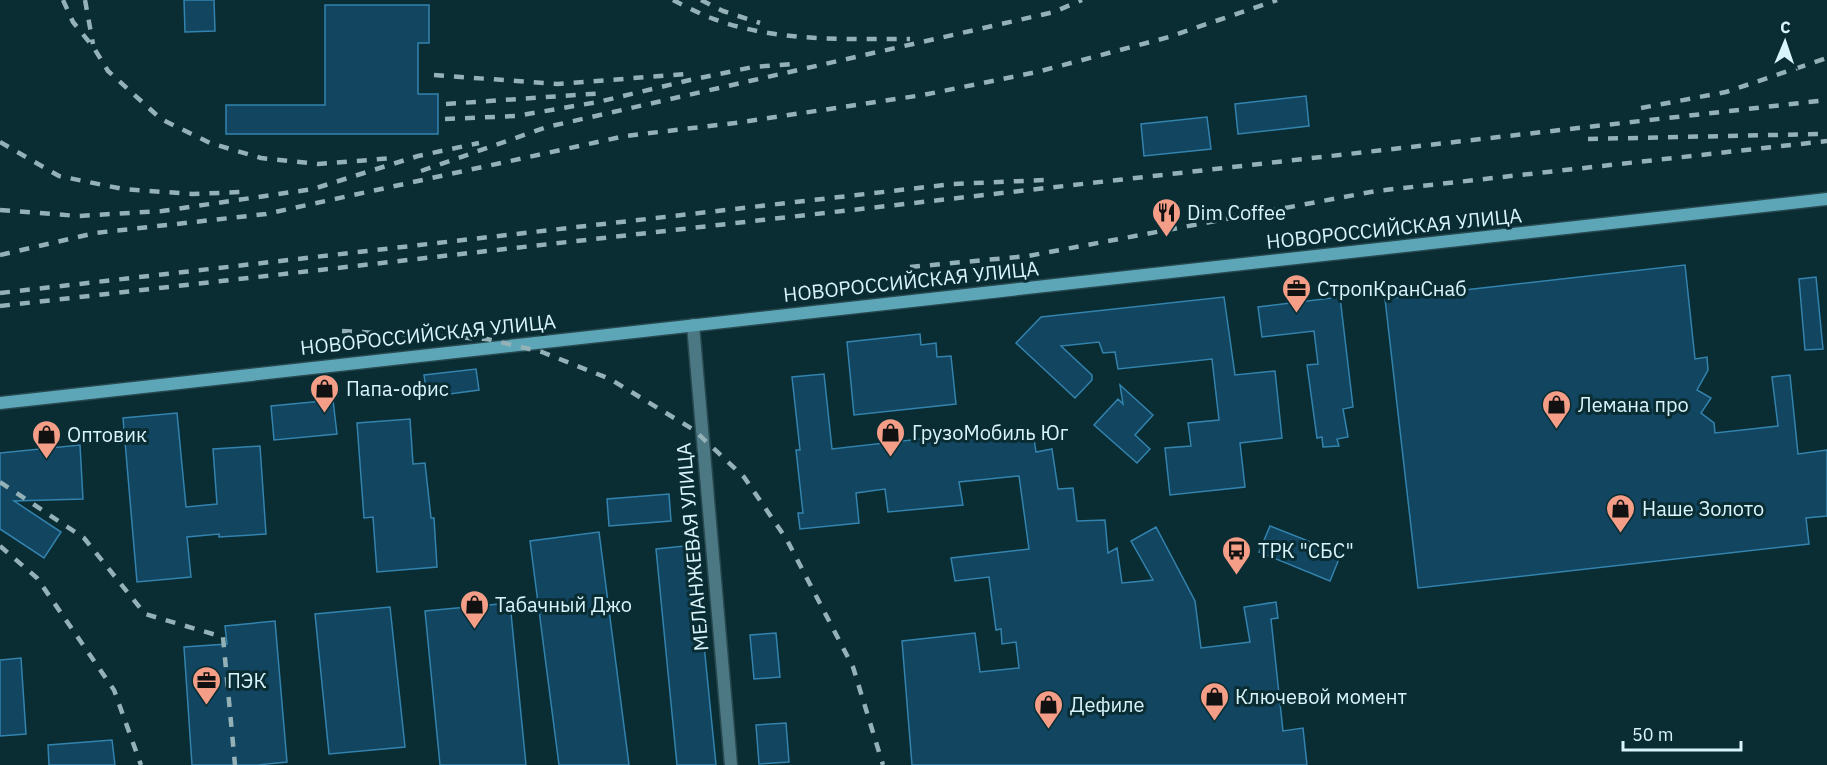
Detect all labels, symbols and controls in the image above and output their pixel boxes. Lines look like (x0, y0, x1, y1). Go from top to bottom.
north arrow (1755, 12, 1815, 72)
text: С (1780, 17, 1791, 37)
restaurant icon: Dim Coffee (1150, 196, 1182, 238)
place label: Dim Coffee (1187, 199, 1286, 226)
street label: НОВОРОССИЙСКАЯ УЛИЦА (1265, 201, 1523, 255)
street label: НОВОРОССИЙСКАЯ УЛИЦА (782, 254, 1040, 308)
office icon: СтропКранСнаб (1280, 272, 1312, 314)
place label: СтропКранСнаб (1317, 275, 1467, 302)
street label: НОВОРОССИЙСКАЯ УЛИЦА (299, 307, 557, 361)
shop icon: Папа-офис (309, 372, 341, 414)
place label: Папа-офис (346, 375, 449, 402)
shop icon: Лемана про (1541, 388, 1573, 430)
place label: Лемана про (1578, 391, 1689, 418)
shop icon: ГрузоМобиль Юг (875, 416, 907, 458)
shop icon: Оптовик (30, 418, 62, 460)
place label: ГрузоМобиль Юг (912, 419, 1069, 446)
place label: Оптовик (67, 421, 147, 448)
street label: МЕЛАНЖЕВАЯ УЛИЦА (669, 441, 715, 652)
shop icon: Наше Золото (1605, 492, 1637, 534)
place label: Наше Золото (1642, 495, 1764, 522)
bus stop icon: ТРК "СБС" (1221, 534, 1253, 576)
place label: ТРК "СБС" (1258, 537, 1354, 564)
shop icon: Табачный Джо (458, 588, 490, 630)
place label: Табачный Джо (495, 591, 632, 618)
office icon: ПЭК (190, 664, 222, 706)
place label: ПЭК (227, 667, 267, 694)
shop icon: Ключевой момент (1198, 680, 1230, 722)
place label: Ключевой момент (1235, 683, 1408, 710)
shop icon: Дефиле (1033, 688, 1065, 730)
place label: Дефиле (1070, 691, 1144, 718)
scale bar (1623, 714, 1742, 752)
text: 50 m (1632, 723, 1674, 746)

